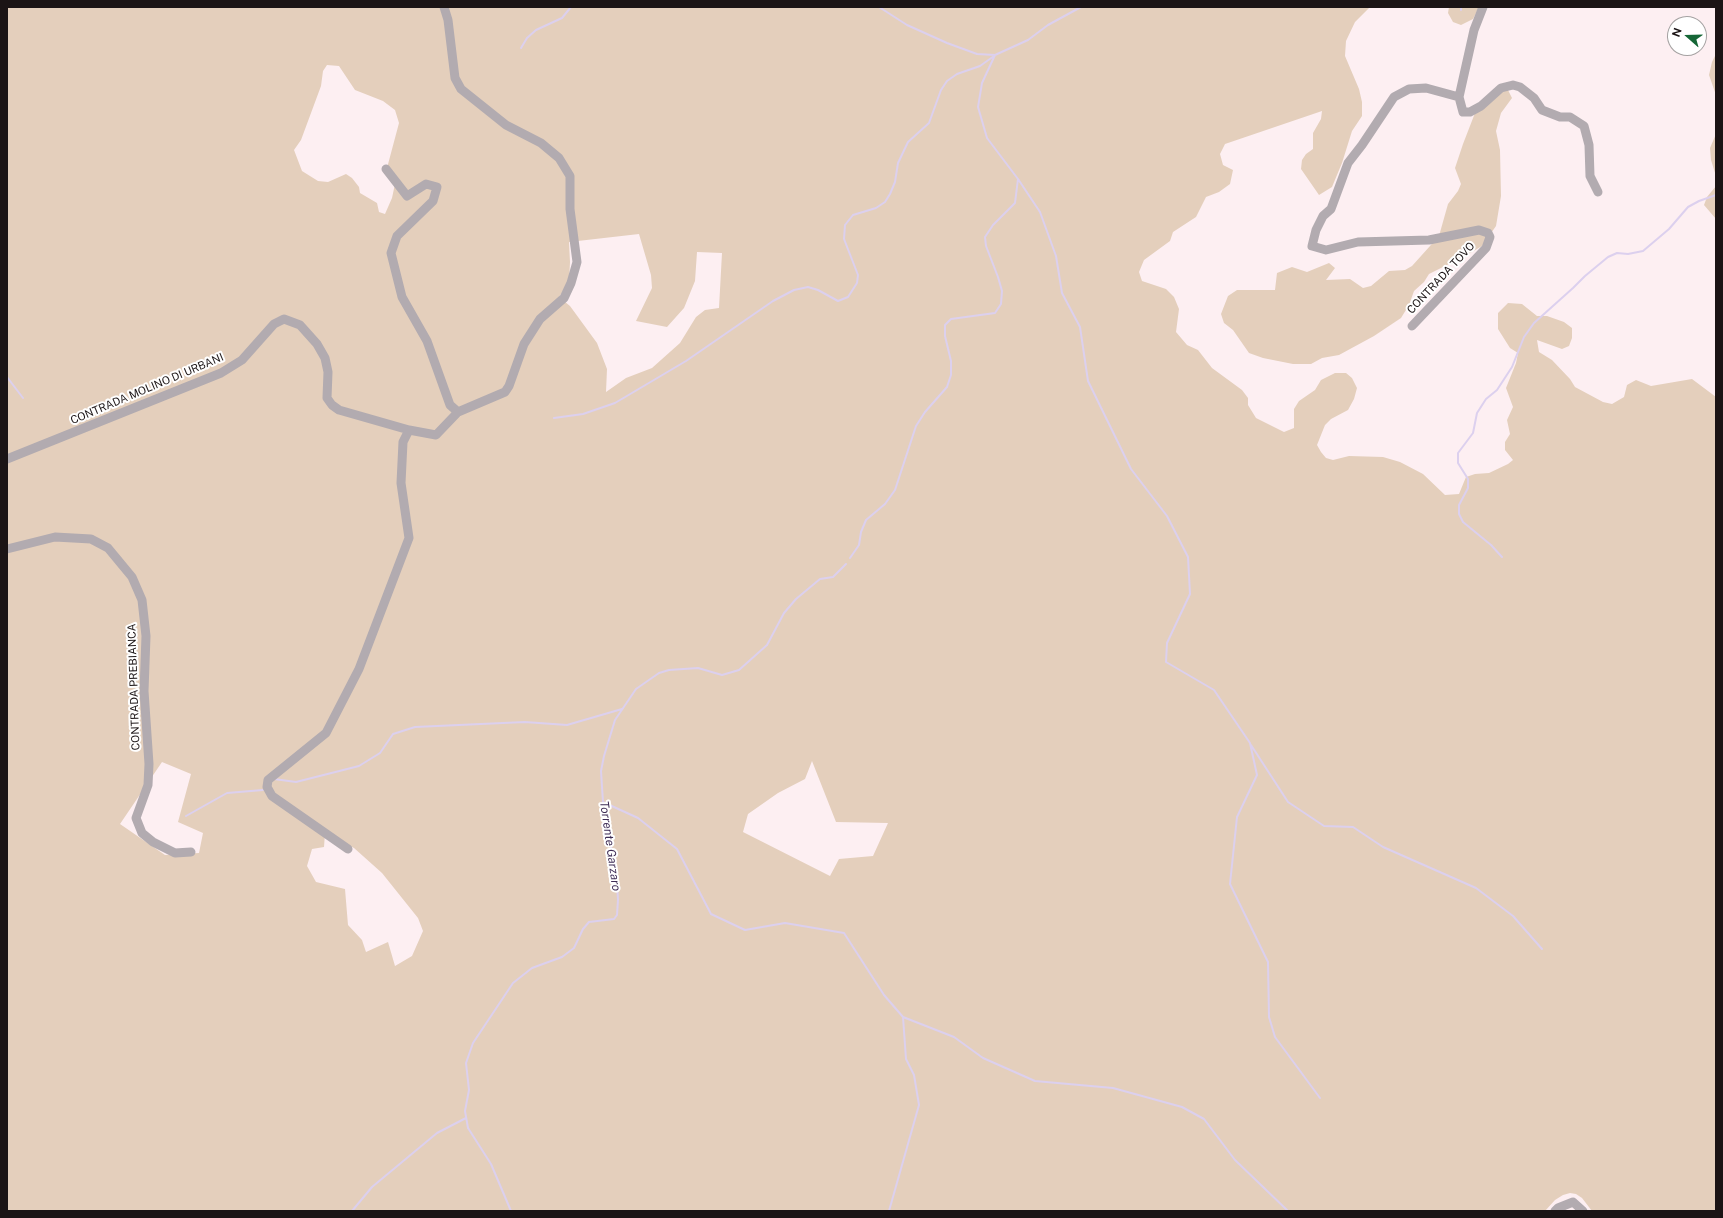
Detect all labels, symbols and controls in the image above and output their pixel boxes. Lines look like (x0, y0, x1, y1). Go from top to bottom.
north arrow (1667, 16, 1707, 56)
text: N (1670, 26, 1684, 38)
street label: CONTRADA TOVO (1404, 239, 1478, 317)
street label: CONTRADA MOLINO DI URBANI (68, 351, 226, 427)
street label: CONTRADA PREBIANCA (125, 623, 143, 751)
water label: Torrente Garzaro (597, 800, 623, 892)

